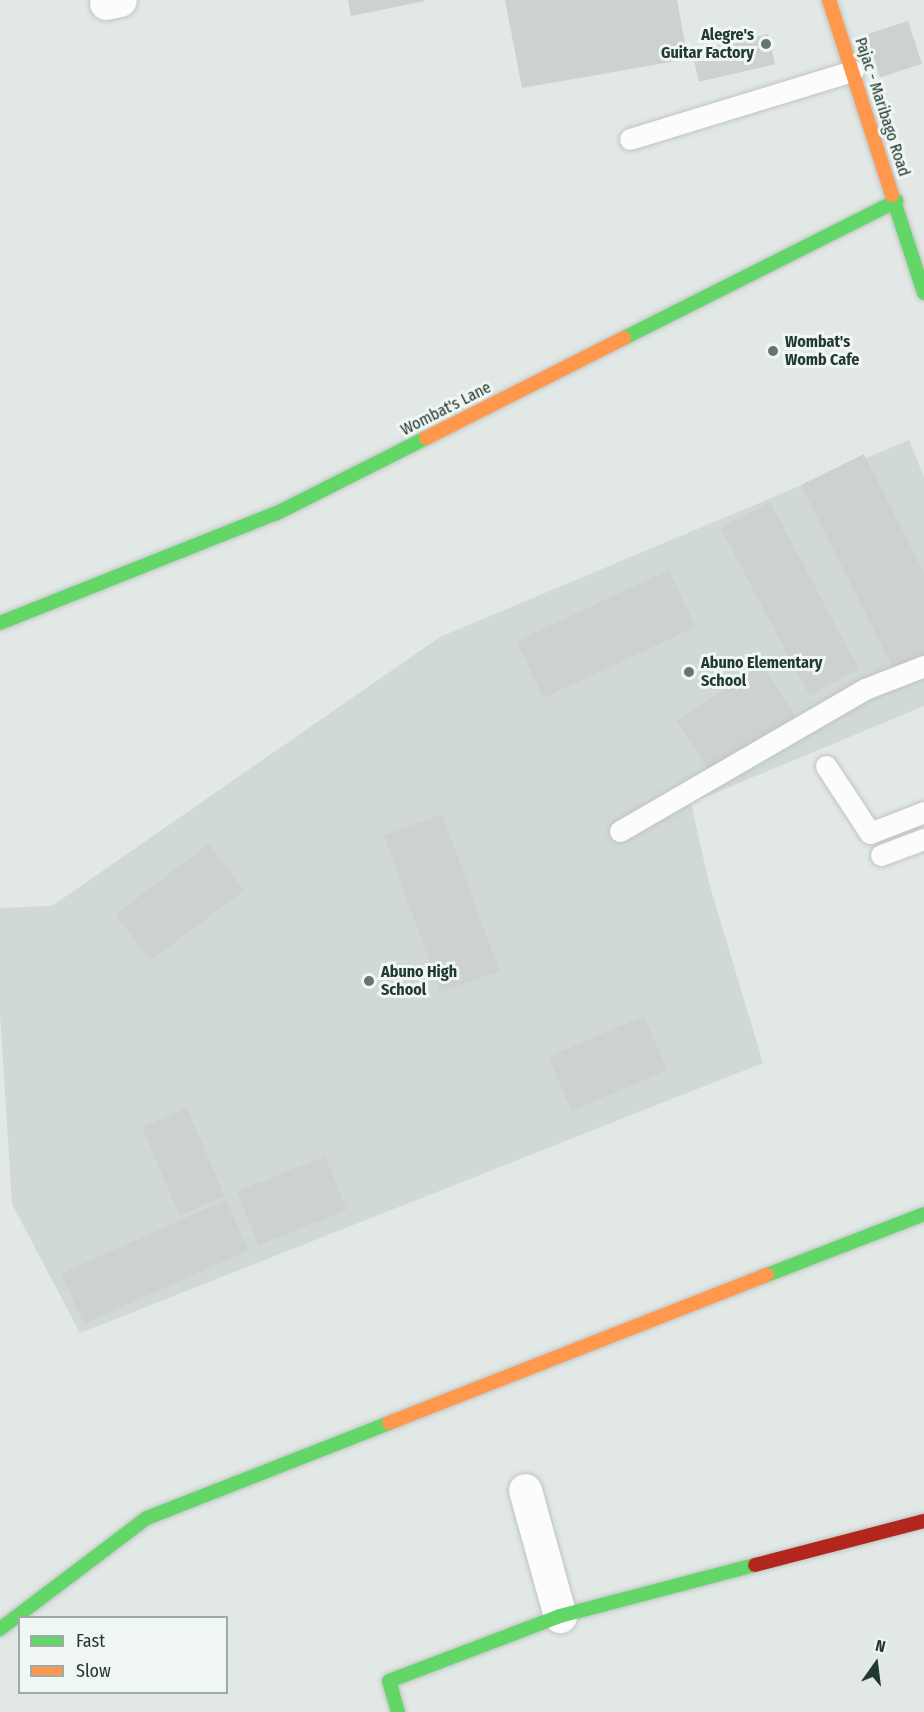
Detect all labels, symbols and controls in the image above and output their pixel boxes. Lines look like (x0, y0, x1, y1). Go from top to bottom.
place label: Alegre's Guitar Factory (661, 25, 754, 63)
street label: Pajac - Maribago Road (850, 35, 914, 179)
marker: Alegre's Guitar Factory (759, 37, 773, 51)
place label: Wombat's Womb Cafe (785, 332, 859, 370)
marker: Wombat's Womb Cafe (766, 344, 780, 358)
street label: Wombat's Lane (398, 378, 494, 440)
place label: Abuno Elementary School (701, 653, 822, 691)
marker: Abuno Elementary School (682, 665, 696, 679)
place label: Abuno High School (381, 962, 457, 1000)
marker: Abuno High School (362, 974, 376, 988)
legend (18, 1616, 228, 1694)
text: Fast (76, 1630, 105, 1652)
north arrow (846, 1634, 906, 1694)
text: N (874, 1636, 887, 1656)
text: Slow (76, 1660, 111, 1682)

